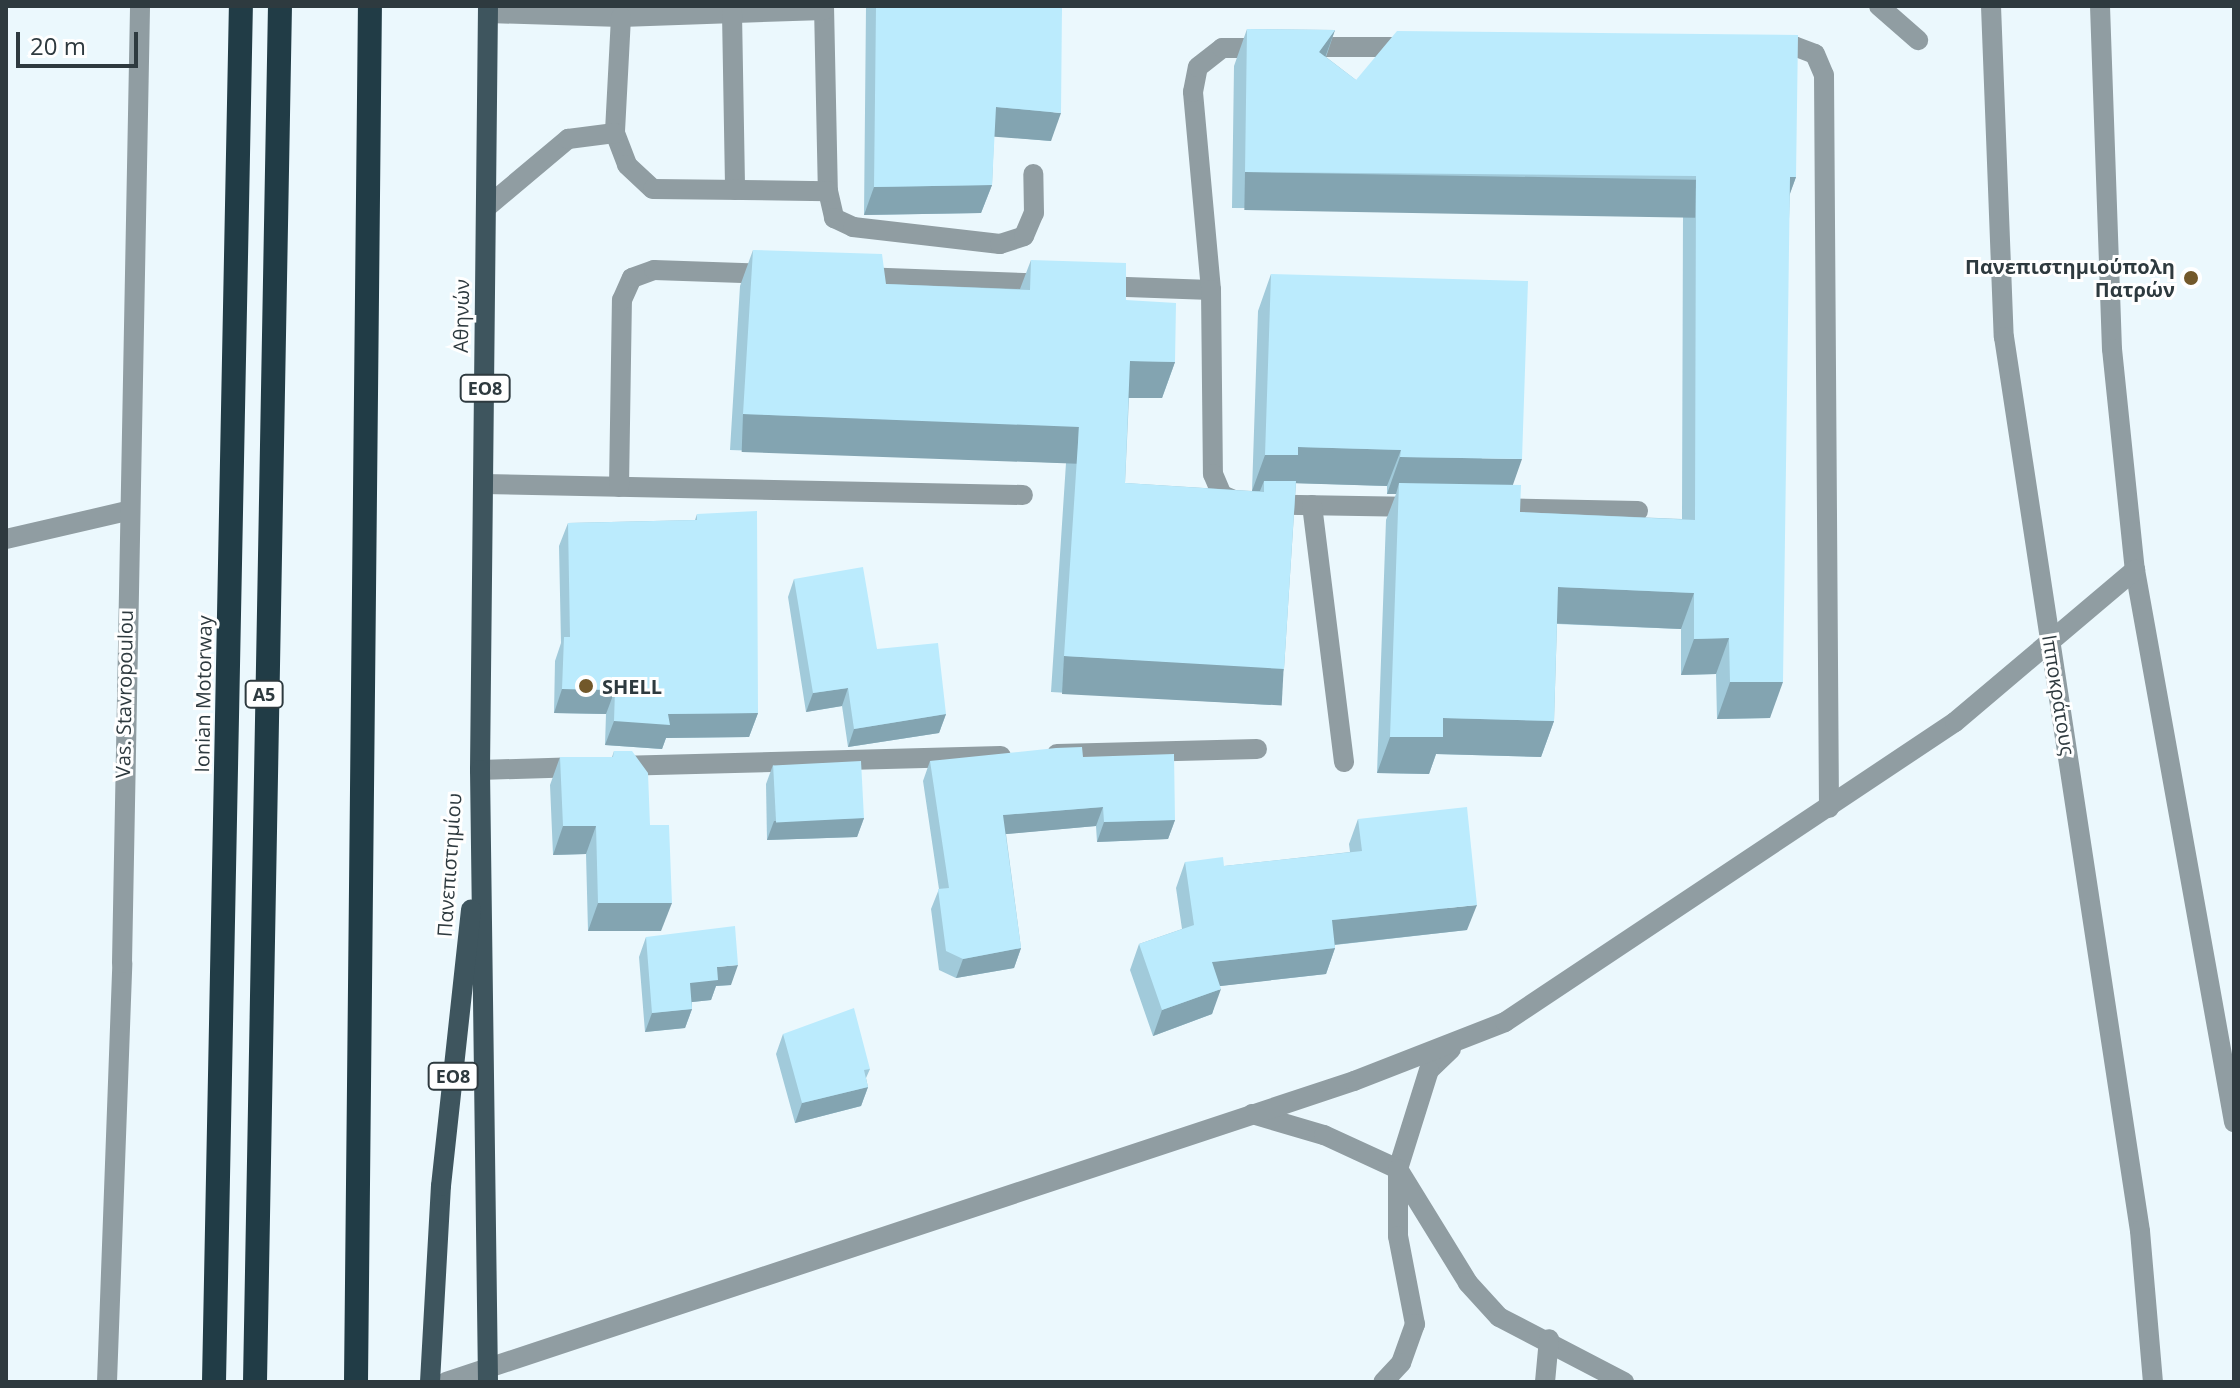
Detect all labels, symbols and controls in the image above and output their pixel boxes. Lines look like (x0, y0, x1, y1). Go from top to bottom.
scale bar (20, 16, 142, 66)
text: 20 m (30, 29, 86, 62)
place label: Πανεπιστημιούπολη Πατρών (1965, 254, 2175, 301)
marker: Πανεπιστημιούπολη Πατρών (2182, 269, 2200, 287)
street label: Αθηνών (448, 279, 474, 353)
road number: ΕΟ8 (459, 374, 511, 402)
street label: Vas. Stavropoulou (111, 610, 137, 778)
street label: Ionian Motorway (190, 615, 216, 773)
street label: Ιπποκράτους (2038, 633, 2080, 757)
place label: SHELL (602, 674, 662, 698)
marker: SHELL (577, 677, 595, 695)
road number: Α5 (244, 680, 284, 708)
street label: Πανεπιστημίου (432, 792, 466, 938)
road number: ΕΟ8 (427, 1062, 479, 1090)

